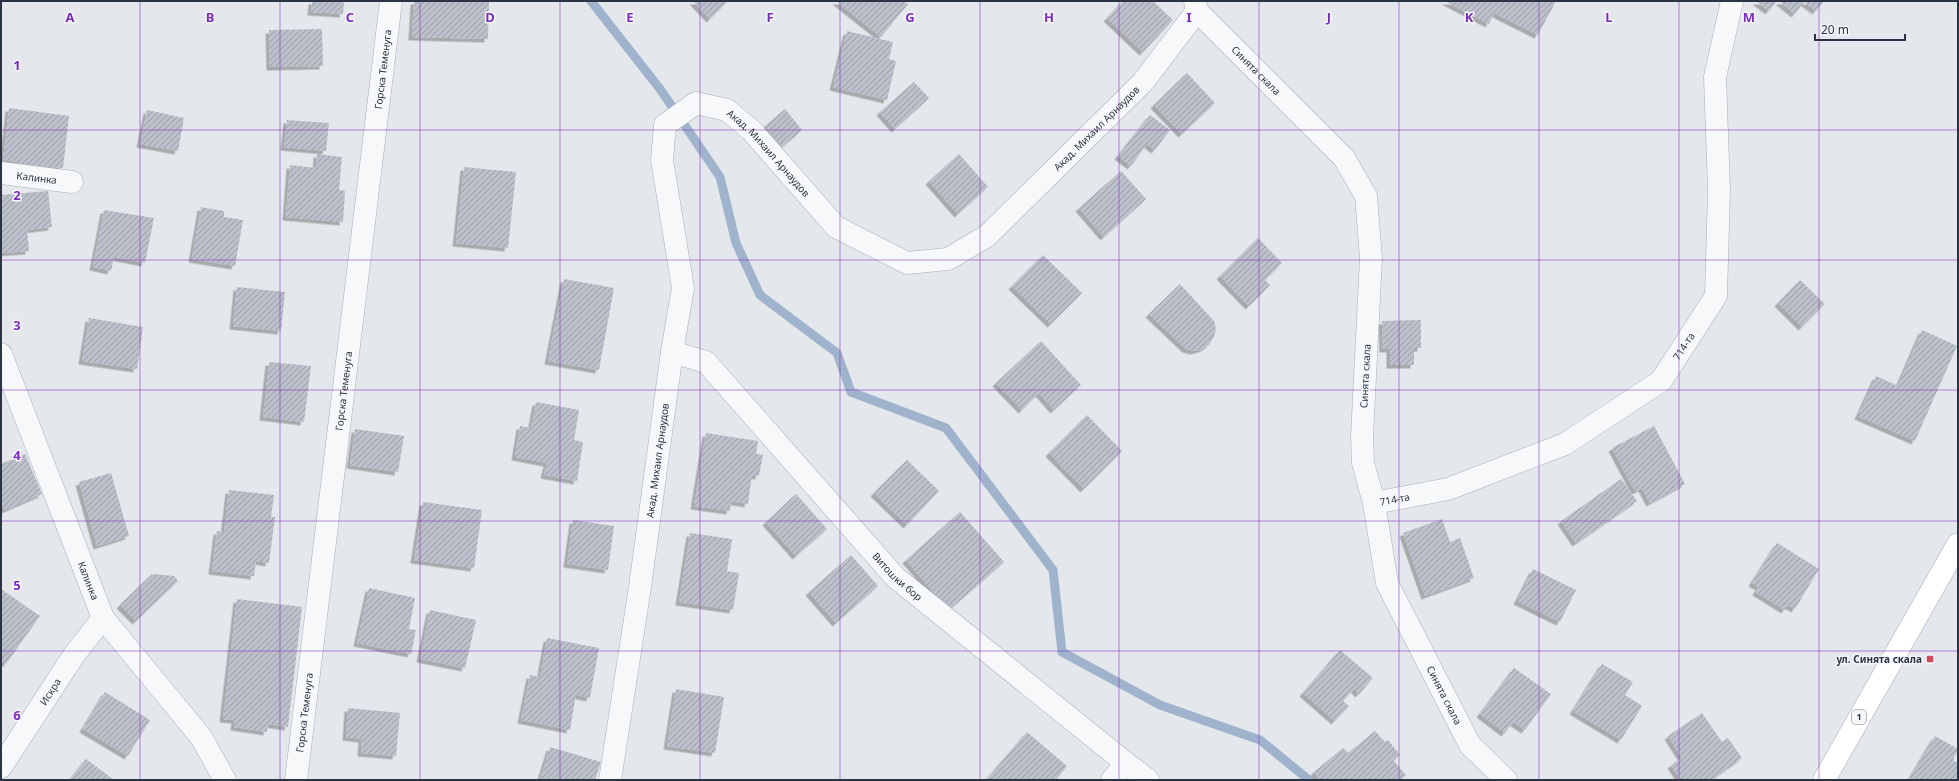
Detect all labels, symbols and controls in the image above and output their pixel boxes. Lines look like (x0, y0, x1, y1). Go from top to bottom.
text: A (66, 8, 75, 26)
text: B (206, 8, 214, 26)
text: C (346, 8, 354, 26)
text: D (485, 8, 495, 26)
text: E (626, 8, 634, 26)
text: F (766, 8, 774, 26)
text: G (905, 8, 915, 26)
text: H (1044, 8, 1054, 26)
text: I (1186, 8, 1192, 26)
text: J (1326, 8, 1331, 26)
text: K (1465, 8, 1474, 26)
text: L (1605, 8, 1613, 26)
text: M (1743, 8, 1755, 26)
scale bar (1815, 16, 1905, 42)
text: 20 m (1821, 21, 1849, 38)
street label: Горска Теменуга (371, 29, 394, 110)
street label: Синята скала (1229, 43, 1284, 98)
text: 1 (13, 56, 21, 74)
street label: Акад. Михаил Арнаудов (1050, 82, 1143, 174)
street label: Акад. Михаил Арнаудов (724, 106, 814, 200)
street label: Калинка (16, 168, 58, 187)
text: 2 (13, 186, 21, 204)
text: 3 (13, 316, 21, 334)
street label: 714-та (1669, 330, 1698, 363)
street label: Синята скала (1356, 343, 1374, 409)
street label: Горска Теменуга (332, 350, 355, 431)
street label: Акад. Михаил Арнаудов (642, 402, 672, 519)
text: 4 (13, 446, 21, 464)
street label: 714-та (1378, 489, 1411, 509)
street label: Витошки бор (869, 549, 925, 604)
street label: Калинка (75, 559, 102, 602)
text: 5 (13, 576, 21, 594)
place label: ул. Синята скала (1835, 652, 1922, 666)
marker: ул. Синята скала (1925, 654, 1935, 664)
street label: Синята скала (1424, 663, 1465, 727)
street label: Горска Теменуга (292, 672, 316, 753)
street label: Искра (36, 675, 64, 708)
text: 6 (13, 706, 21, 724)
road number: 1 (1852, 710, 1866, 724)

